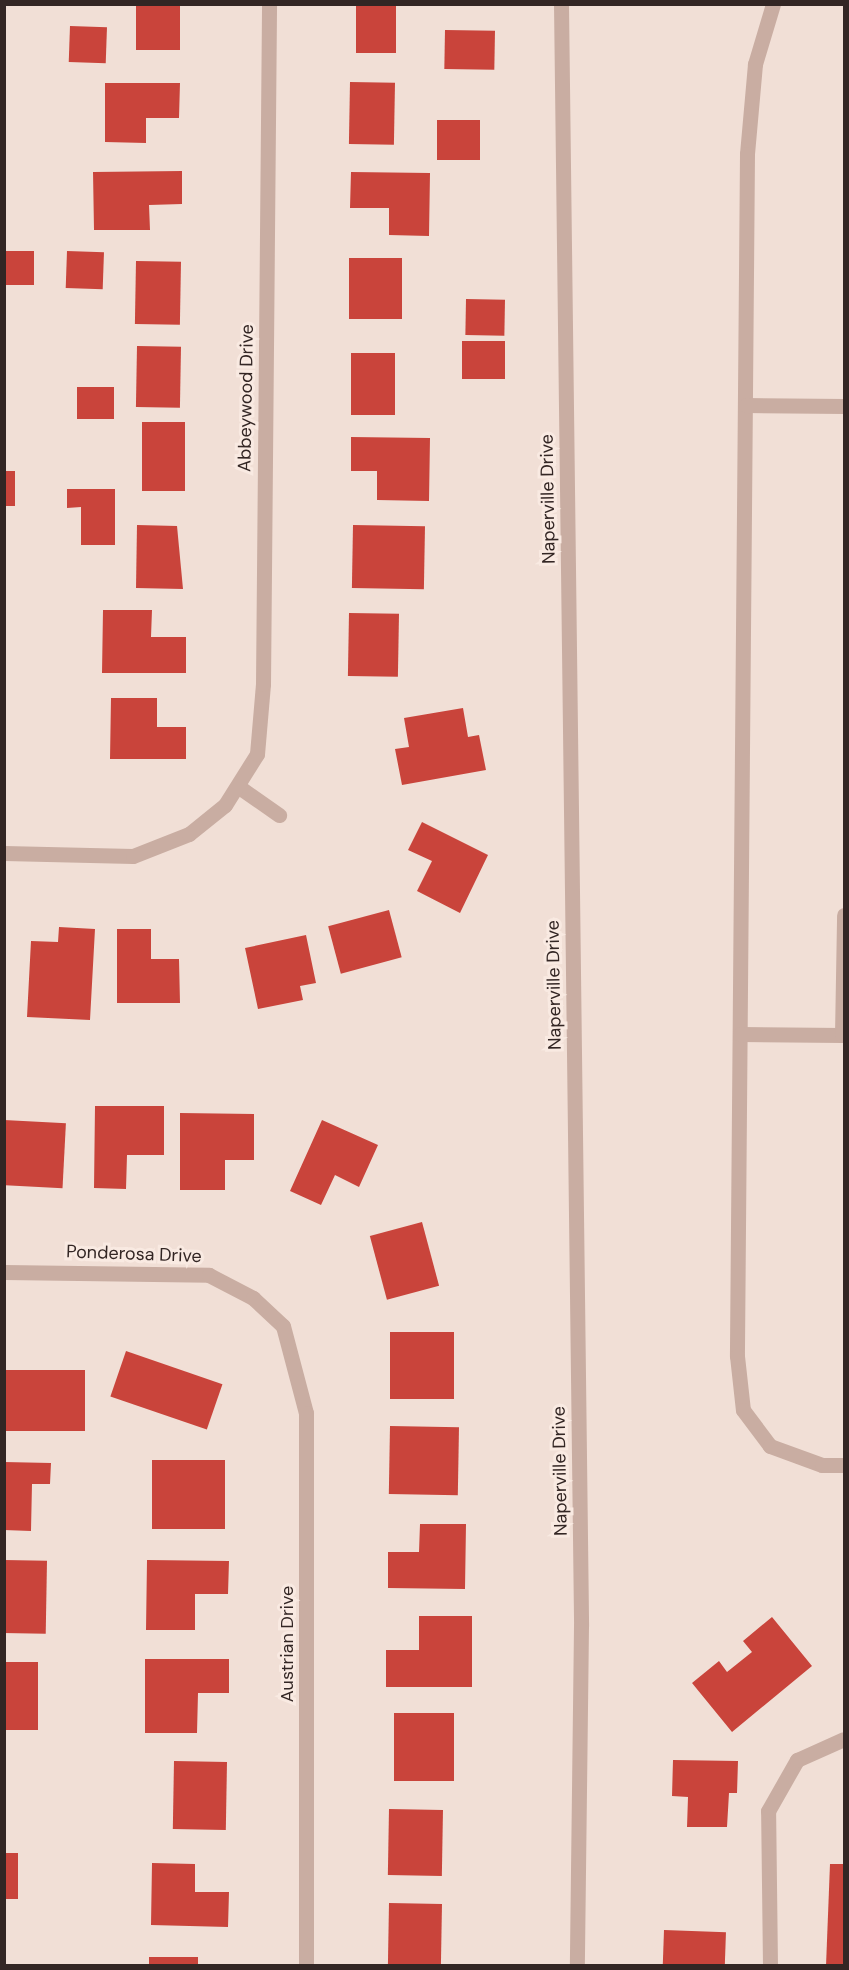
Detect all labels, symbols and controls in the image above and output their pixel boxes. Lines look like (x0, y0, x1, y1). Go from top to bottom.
street label: Abbeywood Drive (234, 324, 258, 472)
street label: Naperville Drive (536, 434, 560, 564)
street label: Naperville Drive (542, 920, 566, 1050)
street label: Ponderosa Drive (66, 1241, 202, 1267)
street label: Naperville Drive (548, 1406, 572, 1536)
street label: Austrian Drive (276, 1586, 298, 1702)

